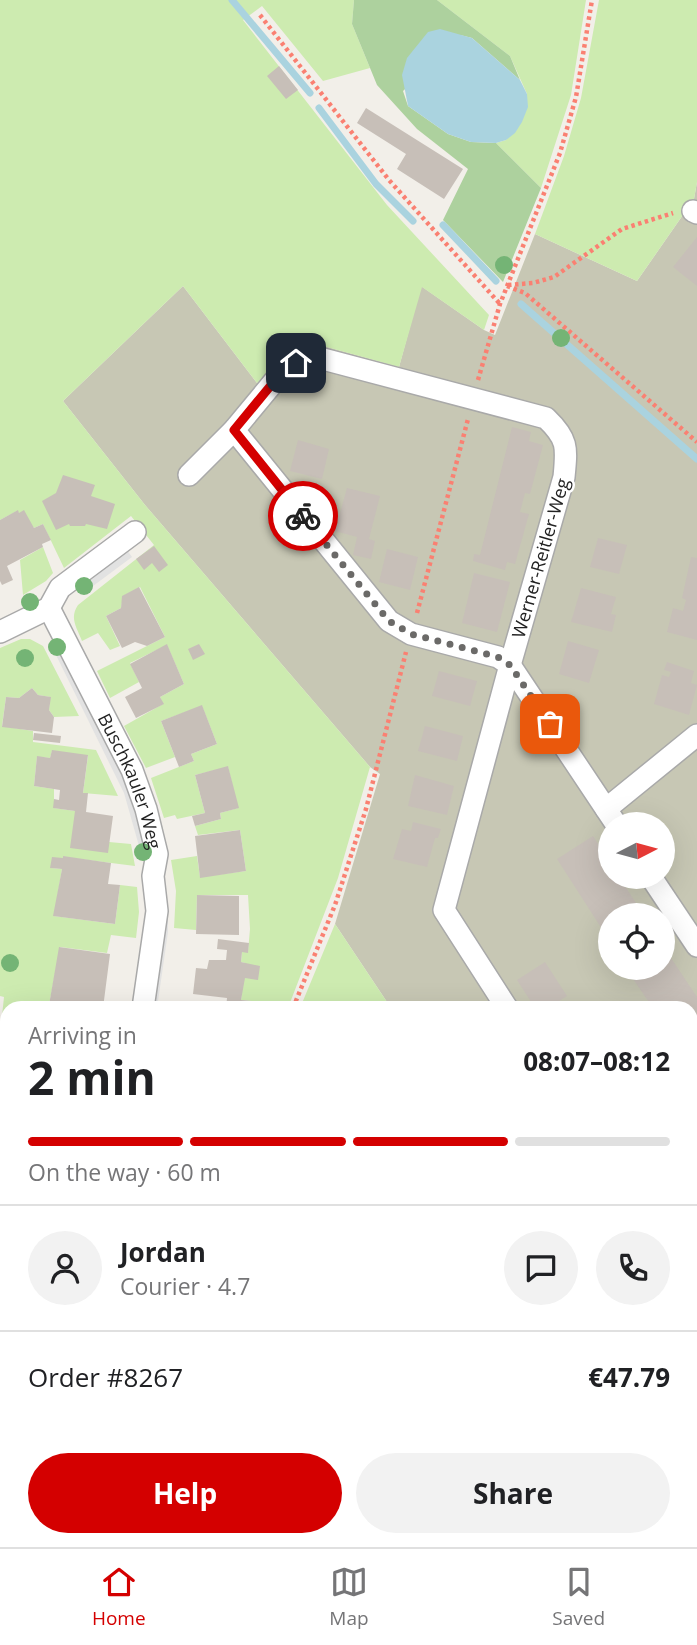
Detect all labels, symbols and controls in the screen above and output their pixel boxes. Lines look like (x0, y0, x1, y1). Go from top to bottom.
pin (266, 333, 326, 393)
icon: home (277, 344, 315, 382)
street label: Werner-Reitler-Weg (506, 475, 574, 641)
courier (268, 481, 338, 551)
icon: bike (284, 497, 322, 535)
pin (520, 694, 580, 754)
icon: bag (531, 705, 569, 743)
street label: Buschkauler Weg (93, 709, 167, 852)
north arrow (598, 812, 676, 889)
map controls (598, 812, 675, 980)
button: locate (598, 903, 675, 980)
text: Arriving in (28, 1019, 137, 1051)
text: 08:07–08:12 (523, 1043, 670, 1079)
text: 2 min (28, 1046, 156, 1108)
text: On the way · 60 m (28, 1156, 221, 1188)
button: person (28, 1231, 102, 1305)
button: chat (504, 1231, 578, 1305)
button: phone (596, 1231, 670, 1305)
text: Jordan (120, 1234, 206, 1270)
text: Courier · 4.7 (120, 1270, 250, 1302)
text: Order #8267 (28, 1359, 183, 1395)
text: €47.79 (588, 1359, 670, 1395)
button: Help (28, 1453, 342, 1533)
button: Share (356, 1453, 670, 1533)
tab: Home (92, 1563, 146, 1631)
tab: Map (329, 1563, 369, 1631)
tab: Saved (552, 1563, 605, 1631)

